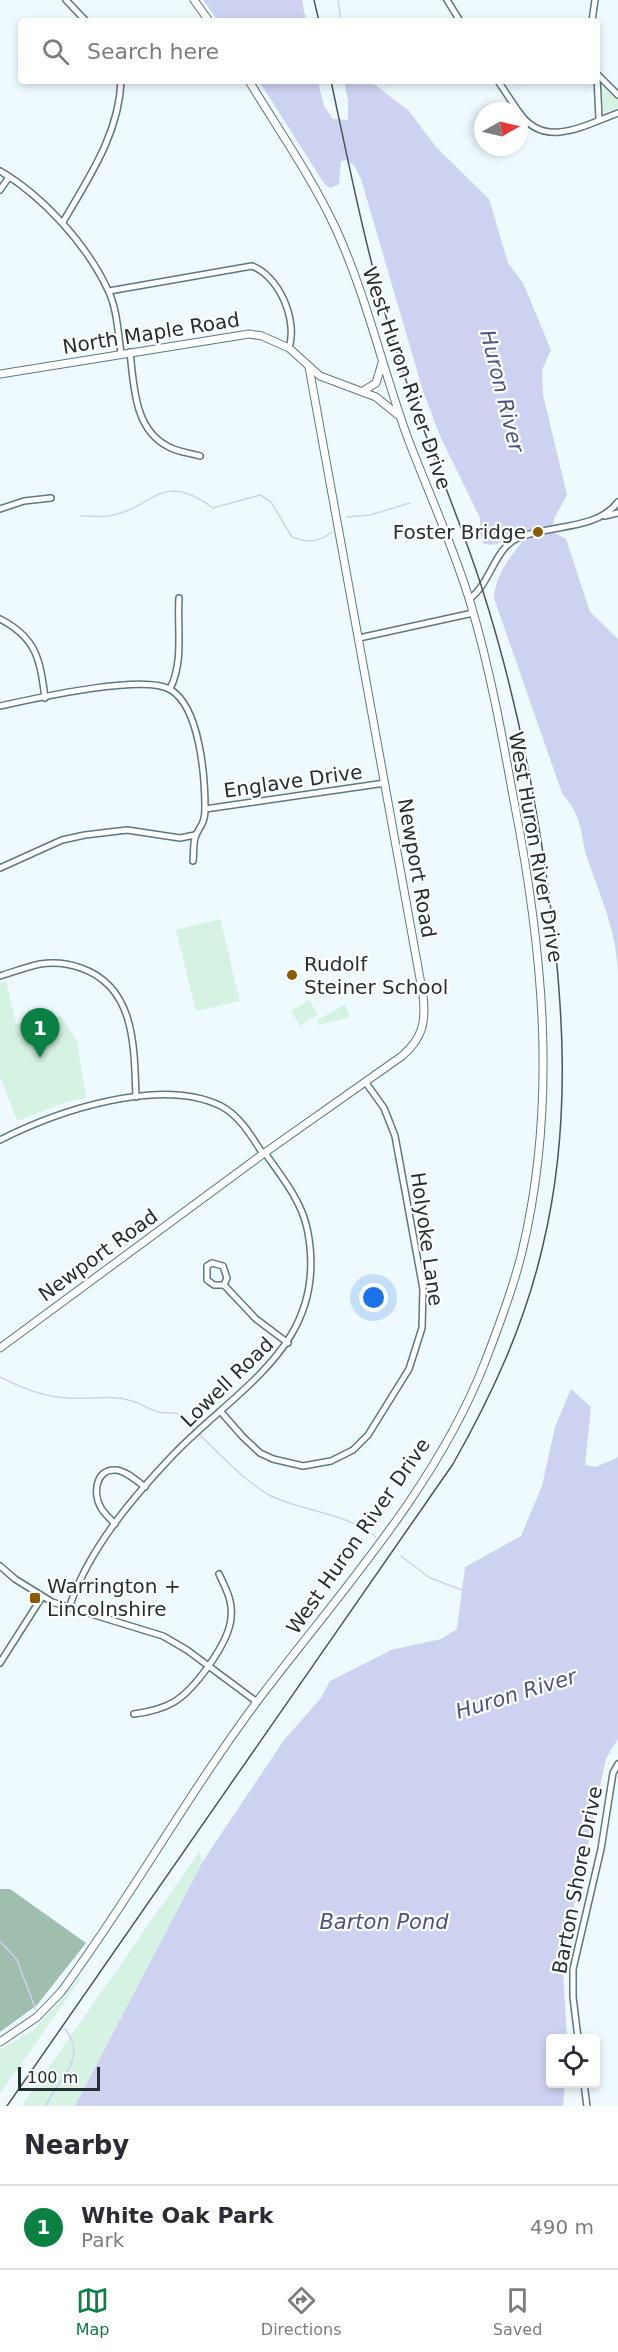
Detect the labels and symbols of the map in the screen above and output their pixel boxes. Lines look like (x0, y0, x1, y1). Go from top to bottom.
north arrow (474, 102, 528, 156)
street label: West Huron River Drive (358, 264, 456, 492)
street label: North Maple Road (61, 307, 241, 359)
water label: Huron River (475, 327, 529, 456)
place label: Foster Bridge (393, 520, 526, 544)
marker: Foster Bridge (531, 525, 545, 539)
street label: West Huron River Drive (504, 730, 568, 964)
street label: Englave Drive (222, 759, 364, 803)
street label: Newport Road (393, 796, 441, 940)
place label: Rudolf Steiner School (304, 952, 448, 999)
marker: Rudolf Steiner School (285, 968, 299, 982)
pin: 1 (20, 1008, 60, 1058)
street label: Holyoke Lane (406, 1171, 448, 1307)
street label: Newport Road (34, 1204, 162, 1306)
your location (359, 1283, 388, 1312)
street label: Lowell Road (176, 1332, 278, 1432)
street label: West Huron River Drive (281, 1433, 435, 1639)
place label: Warrington + Lincolnshire (47, 1574, 181, 1621)
marker: Warrington + Lincolnshire (28, 1591, 42, 1605)
water label: Huron River (453, 1664, 581, 1724)
street label: Barton Shore Drive (547, 1784, 607, 1976)
water label: Barton Pond (319, 1910, 449, 1934)
scale bar (18, 2064, 100, 2092)

